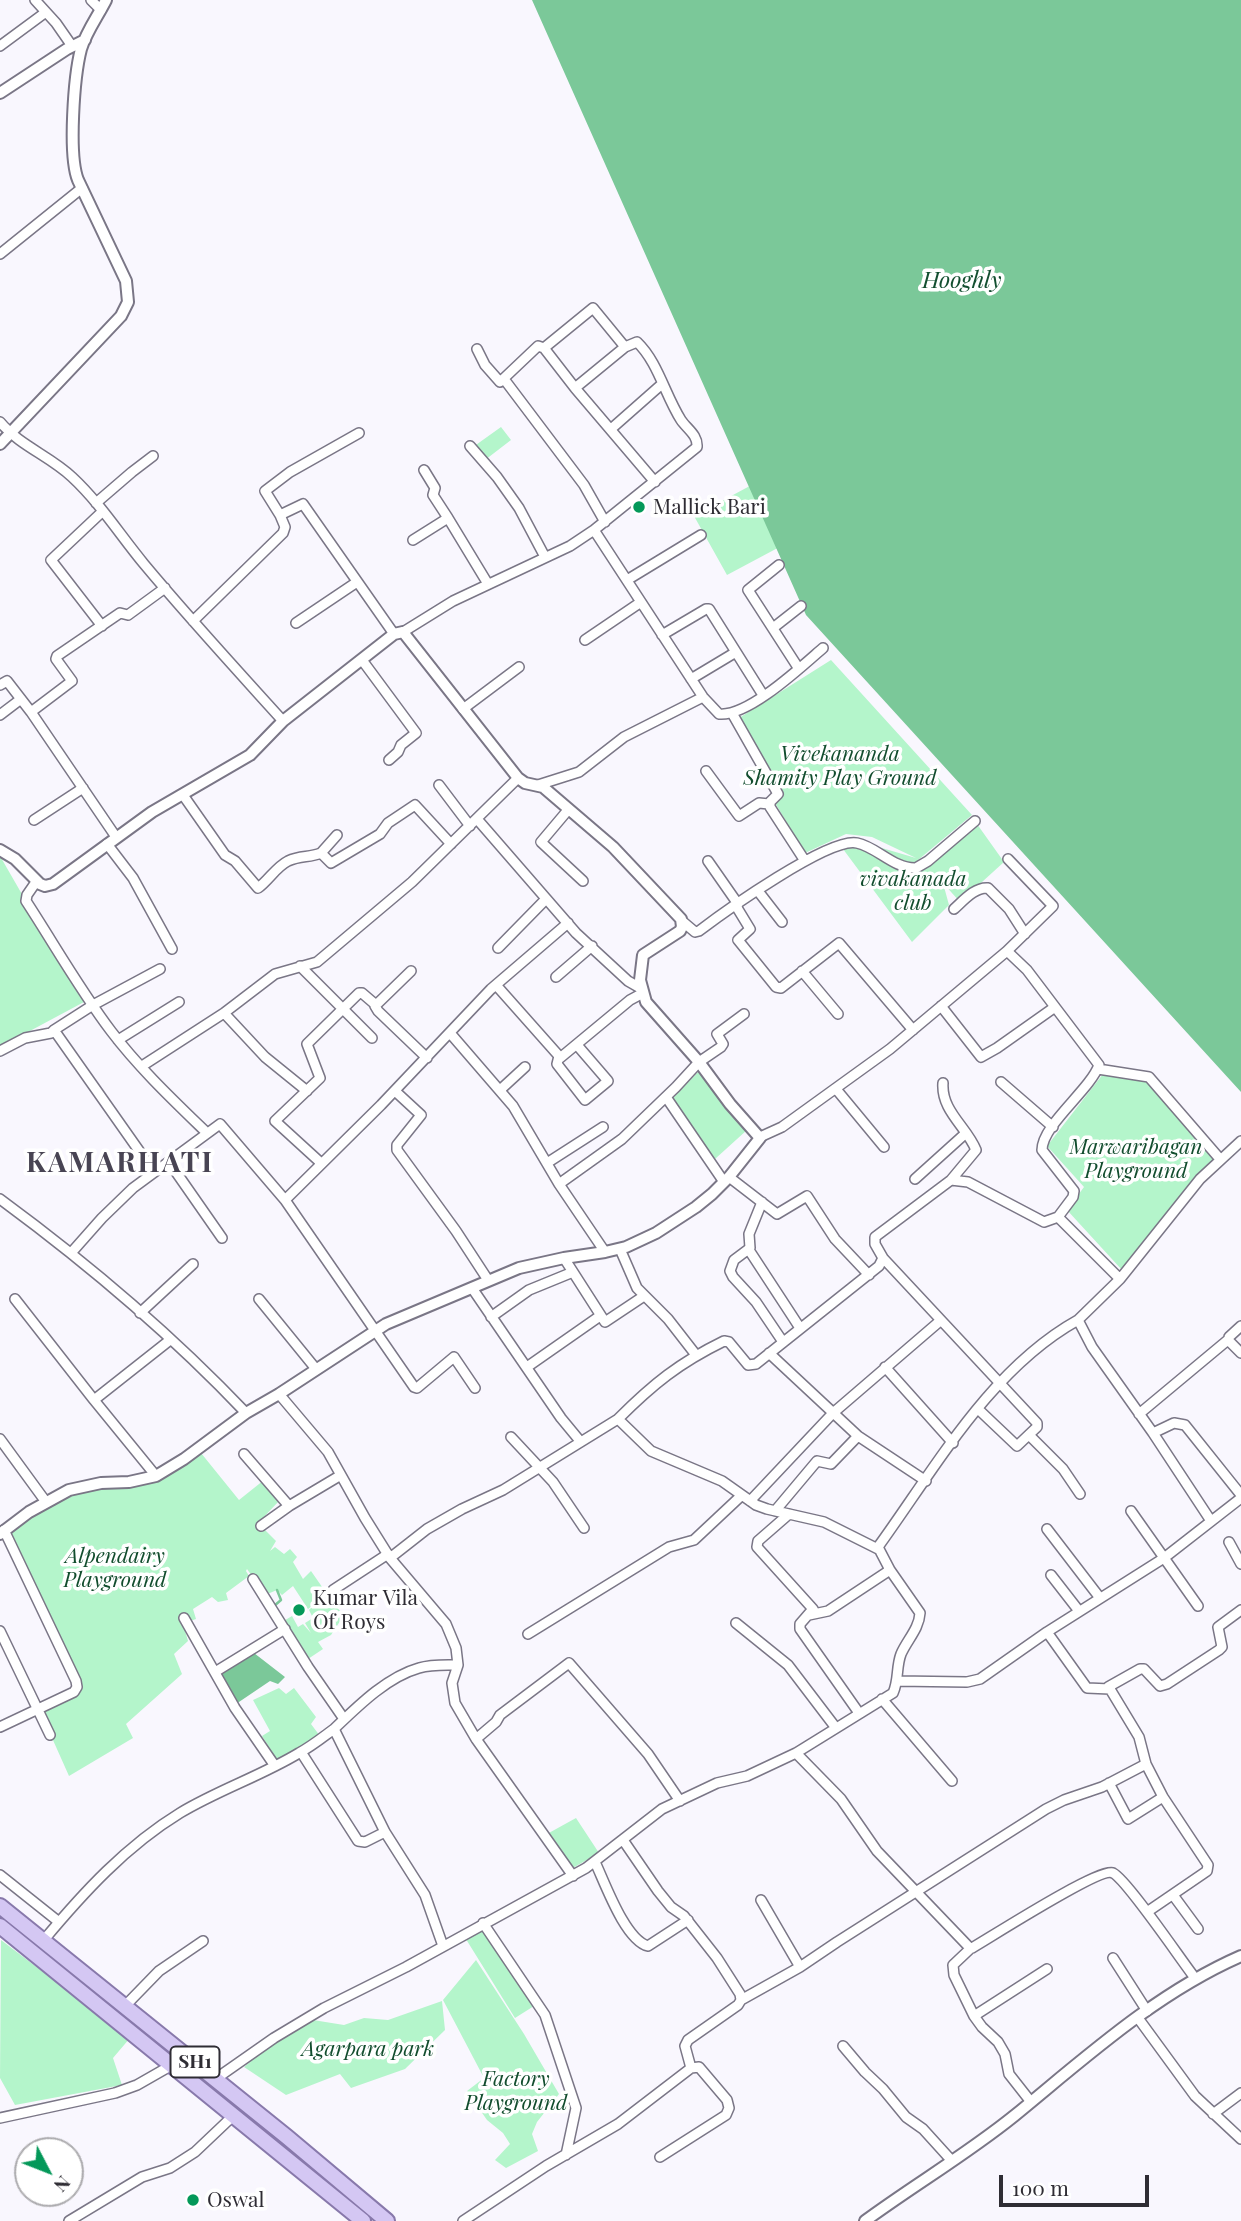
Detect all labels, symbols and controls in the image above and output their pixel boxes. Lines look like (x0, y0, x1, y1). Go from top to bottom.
water label: Hooghly (922, 267, 1002, 295)
place label: Mallick Bari (653, 494, 766, 520)
marker: Mallick Bari (631, 499, 647, 515)
park label: Vivekananda Shamity Play Ground (743, 741, 937, 791)
park label: vivakanada club (859, 866, 967, 916)
park label: Marwaribagan Playground (1070, 1134, 1202, 1184)
district label: KAMARHATI (27, 1146, 213, 1180)
park label: Alpendairy Playground (64, 1543, 166, 1593)
place label: Kumar Vila Of Roys (313, 1585, 418, 1635)
marker: Kumar Vila Of Roys (291, 1602, 307, 1618)
park label: Agarpara park (302, 2036, 434, 2062)
road number: SH1 (170, 2046, 220, 2078)
park label: Factory Playground (465, 2066, 567, 2116)
north arrow (14, 2137, 84, 2207)
scale bar (1003, 2162, 1154, 2206)
text: N (49, 2171, 77, 2199)
text: 100 m (1012, 2173, 1069, 2201)
place label: Oswal (207, 2187, 264, 2213)
marker: Oswal (185, 2192, 201, 2208)

